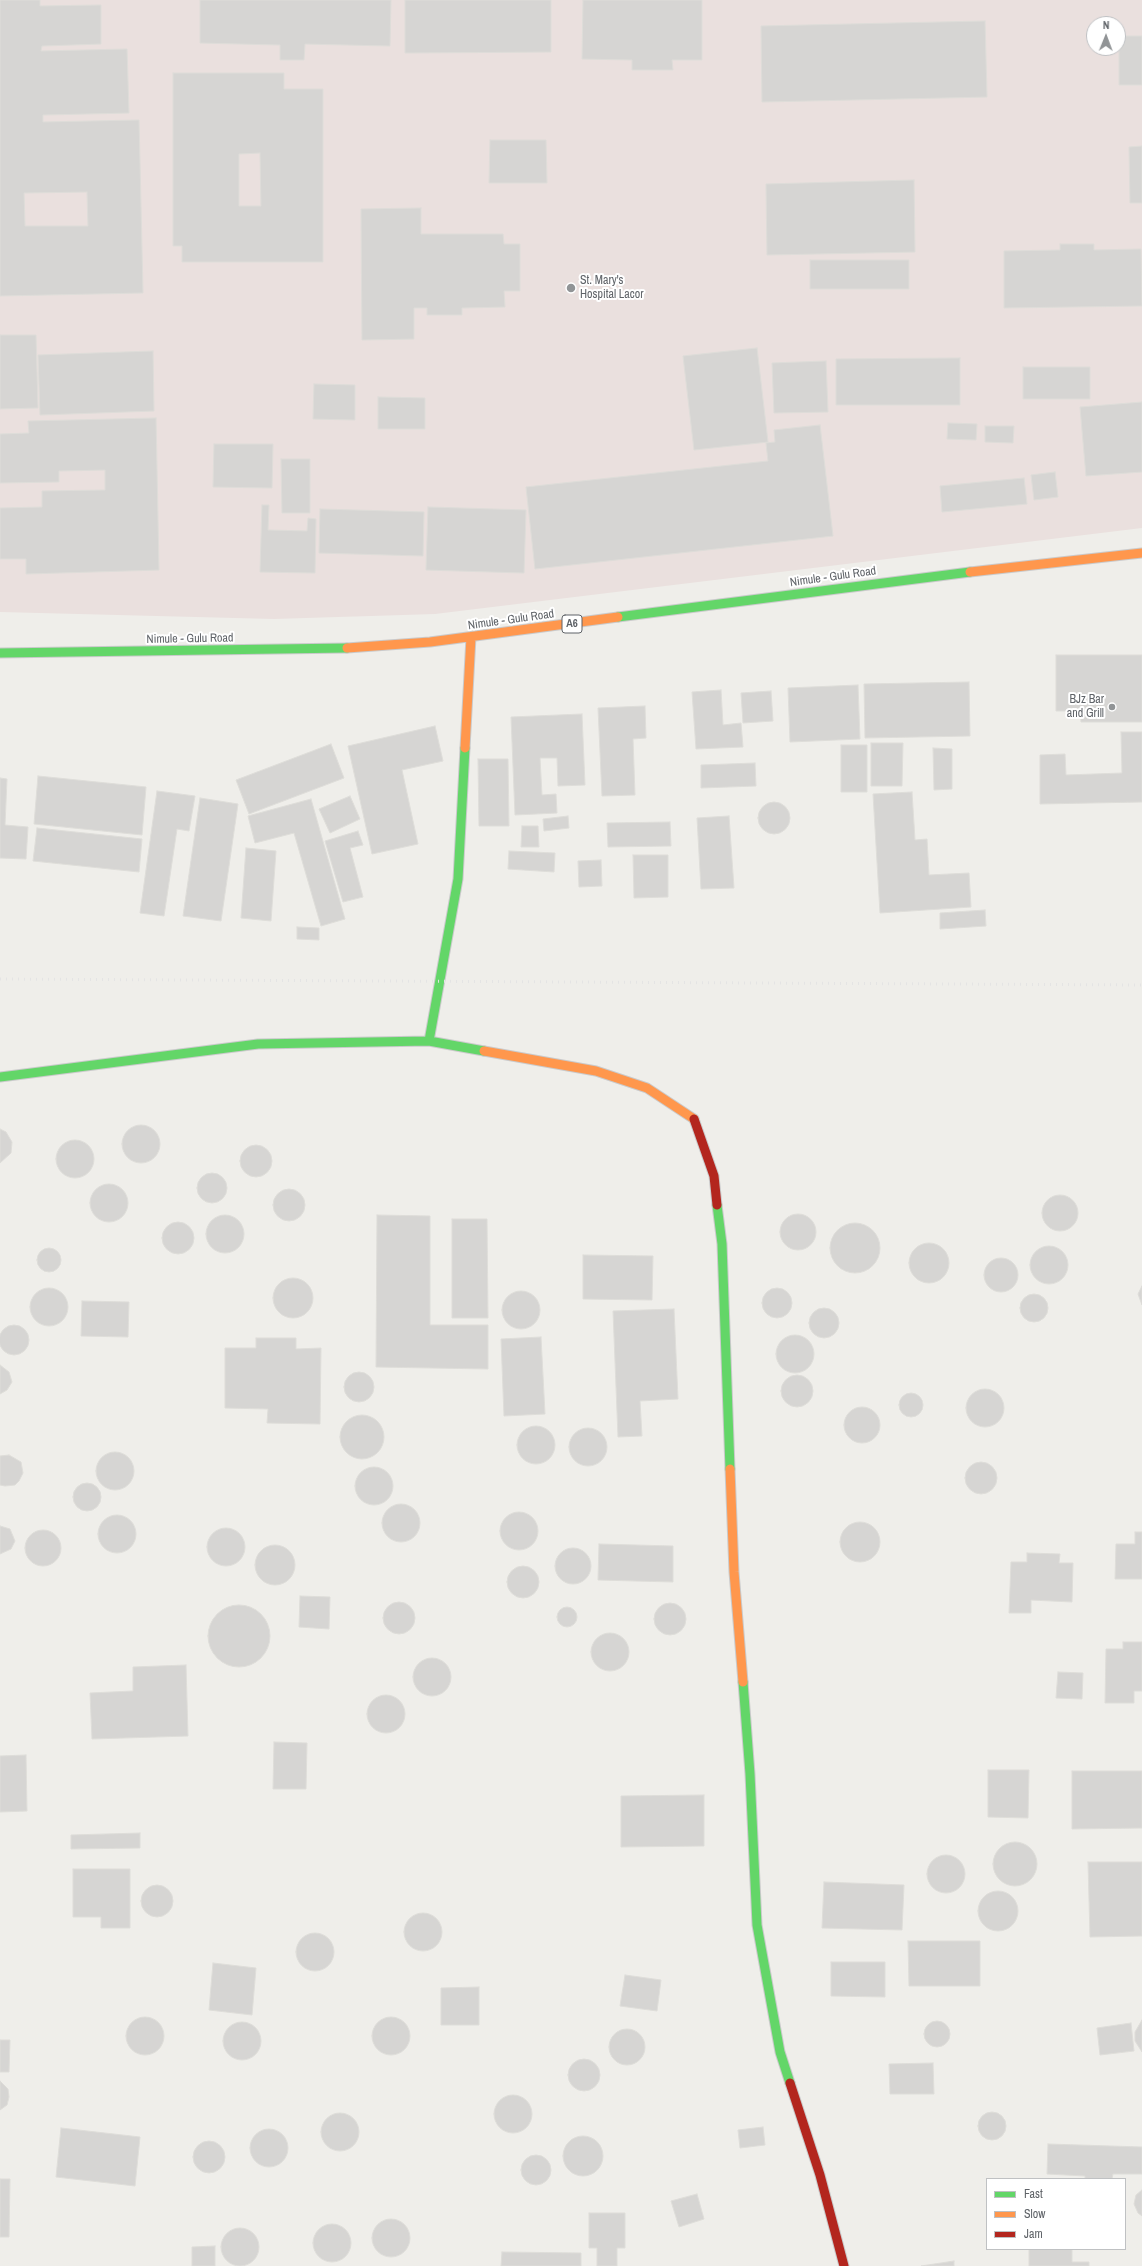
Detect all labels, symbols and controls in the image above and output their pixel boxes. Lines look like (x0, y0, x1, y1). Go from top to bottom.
north arrow (1086, 16, 1126, 56)
text: N (1103, 18, 1110, 32)
place label: St. Mary's Hospital Lacor (580, 274, 643, 302)
marker: St. Mary's Hospital Lacor (565, 282, 577, 294)
street label: Nimule - Gulu Road (789, 564, 877, 590)
street label: Nimule - Gulu Road (467, 607, 555, 633)
road number: A6 (562, 615, 582, 633)
street label: Nimule - Gulu Road (146, 631, 234, 647)
place label: BJz Bar and Grill (1067, 693, 1104, 721)
marker: BJz Bar and Grill (1107, 702, 1117, 712)
legend (986, 2178, 1126, 2250)
text: Fast (1024, 2186, 1043, 2202)
text: Slow (1024, 2206, 1045, 2222)
text: Jam (1024, 2226, 1043, 2242)

